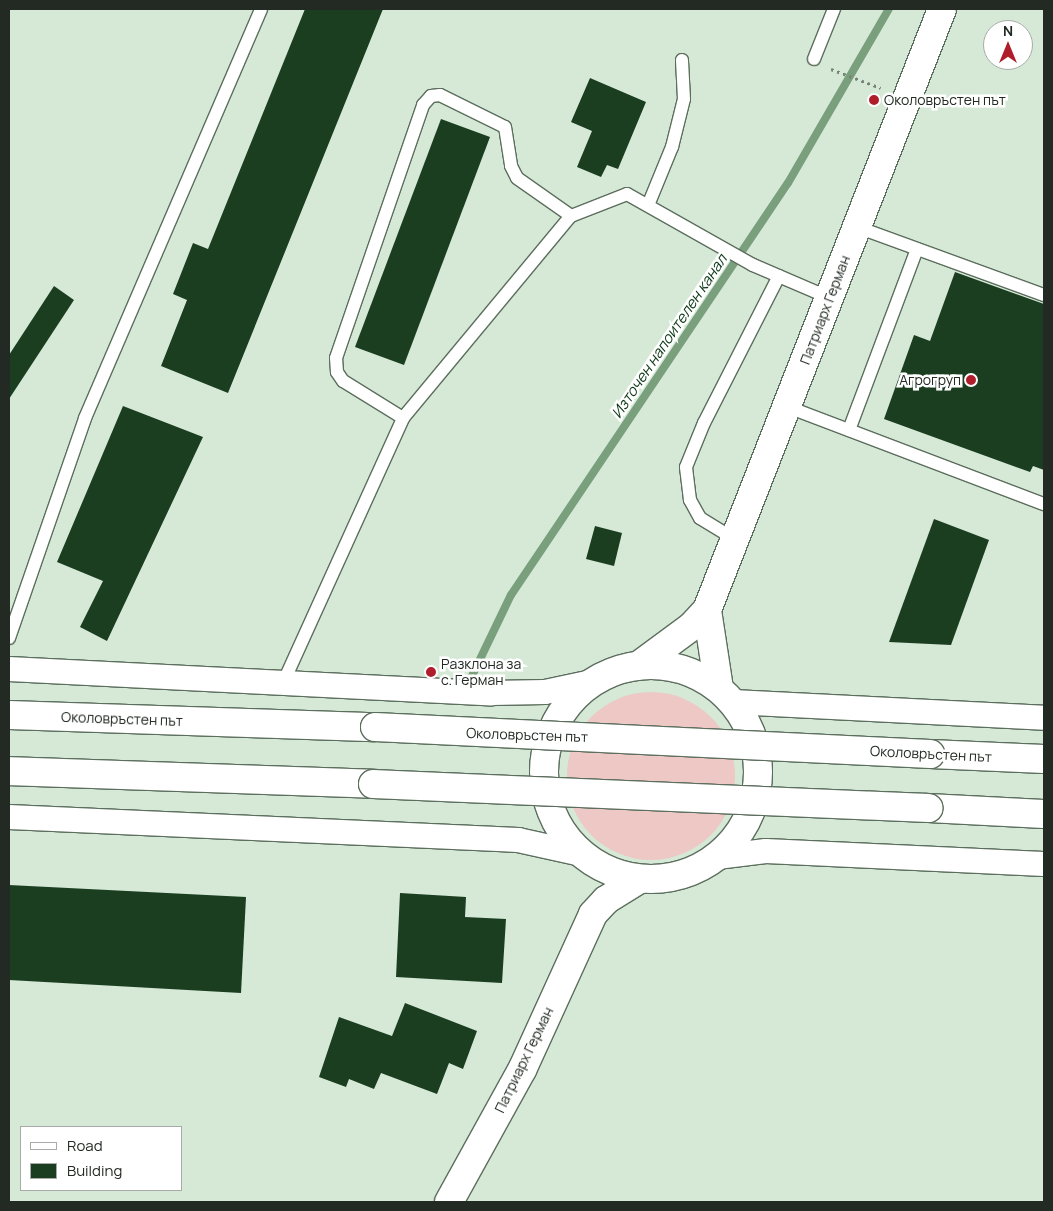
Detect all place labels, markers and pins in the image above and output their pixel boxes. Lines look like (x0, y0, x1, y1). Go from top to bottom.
place label: Околовръстен път (884, 92, 1006, 108)
marker: Околовръстен път (868, 94, 880, 106)
place label: Агрогруп (899, 372, 961, 388)
marker: Агрогруп (965, 374, 977, 386)
place label: Разклона за с. Герман (441, 656, 521, 689)
marker: Разклона за с. Герман (425, 666, 437, 678)

